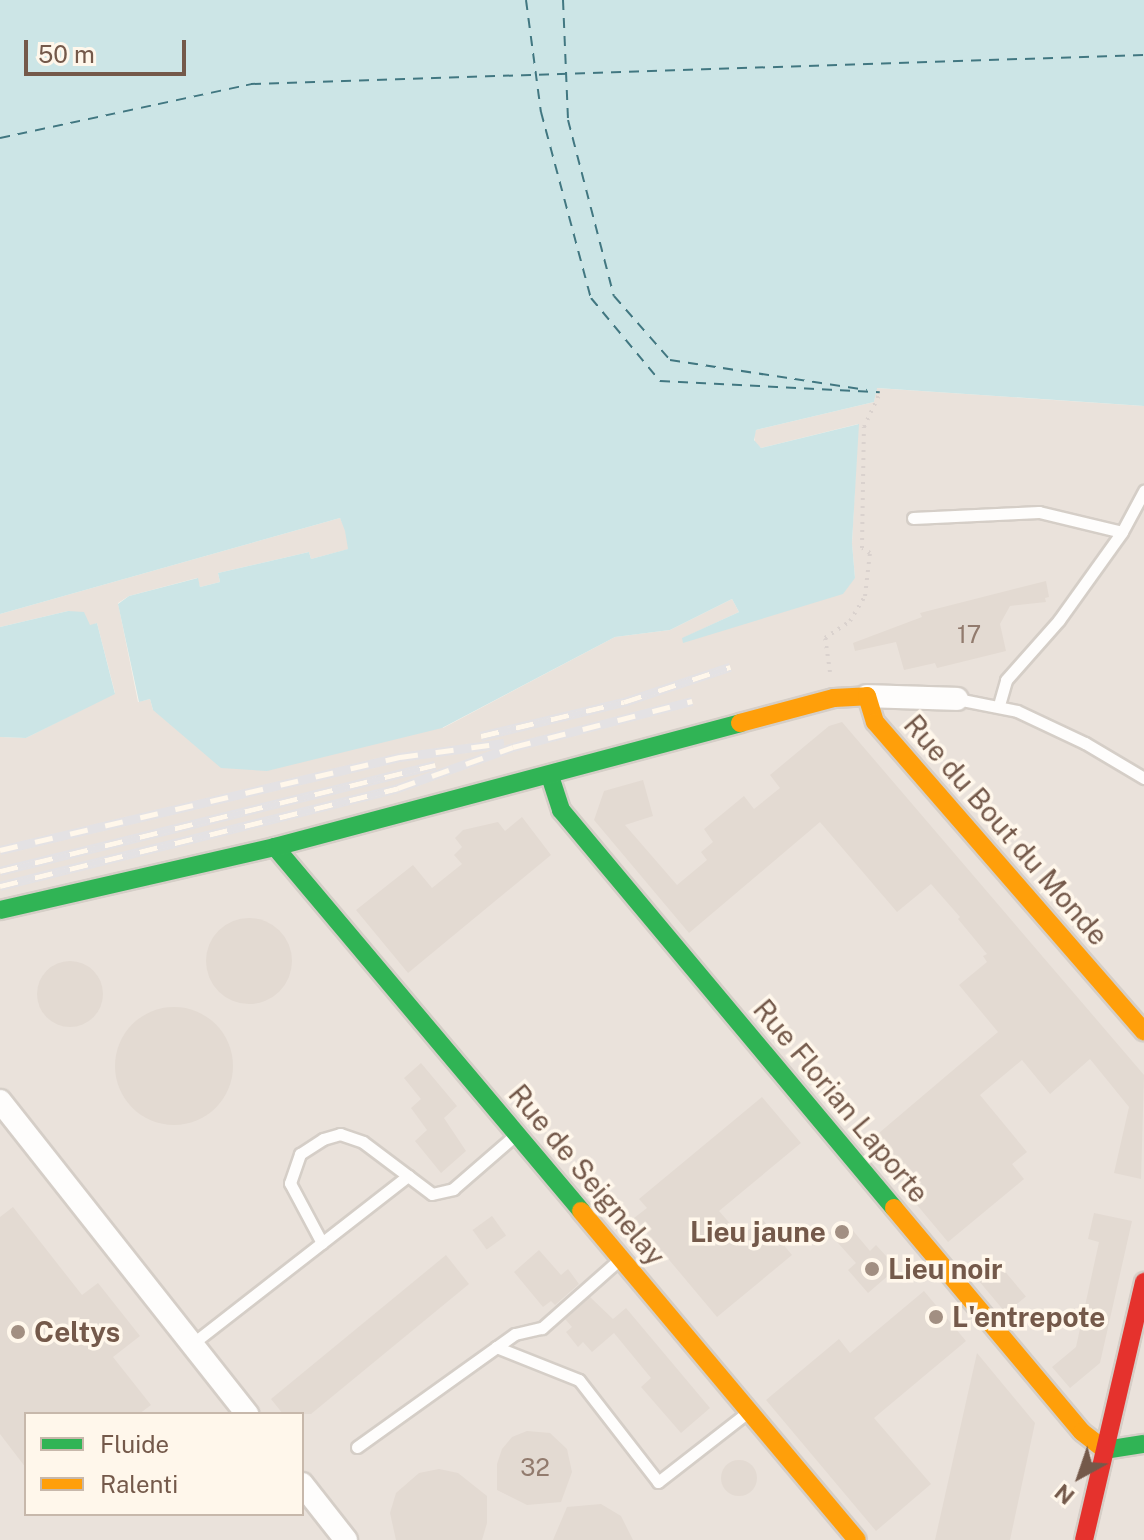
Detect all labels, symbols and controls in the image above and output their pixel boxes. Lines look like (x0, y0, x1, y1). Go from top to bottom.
scale bar (28, 24, 190, 74)
text: 50 m (38, 40, 95, 68)
house number: 17 (957, 621, 981, 649)
street label: Rue du Bout du Monde (897, 708, 1115, 952)
street label: Rue Florian Laporte (746, 993, 936, 1209)
street label: Rue de Seignelay (501, 1078, 673, 1272)
place label: Lieu jaune (690, 1215, 826, 1249)
marker: Lieu jaune (833, 1223, 851, 1241)
place label: Lieu noir (888, 1252, 1002, 1286)
marker: Lieu noir (863, 1260, 881, 1278)
place label: L'entrepote (952, 1300, 1105, 1334)
marker: L'entrepote (927, 1308, 945, 1326)
place label: Celtys (34, 1315, 120, 1349)
marker: Celtys (9, 1323, 27, 1341)
legend (24, 1412, 304, 1516)
text: Fluide (100, 1430, 169, 1458)
north arrow (1040, 1436, 1120, 1516)
house number: 32 (520, 1454, 550, 1482)
text: Ralenti (100, 1470, 178, 1498)
text: N (1050, 1479, 1080, 1510)

